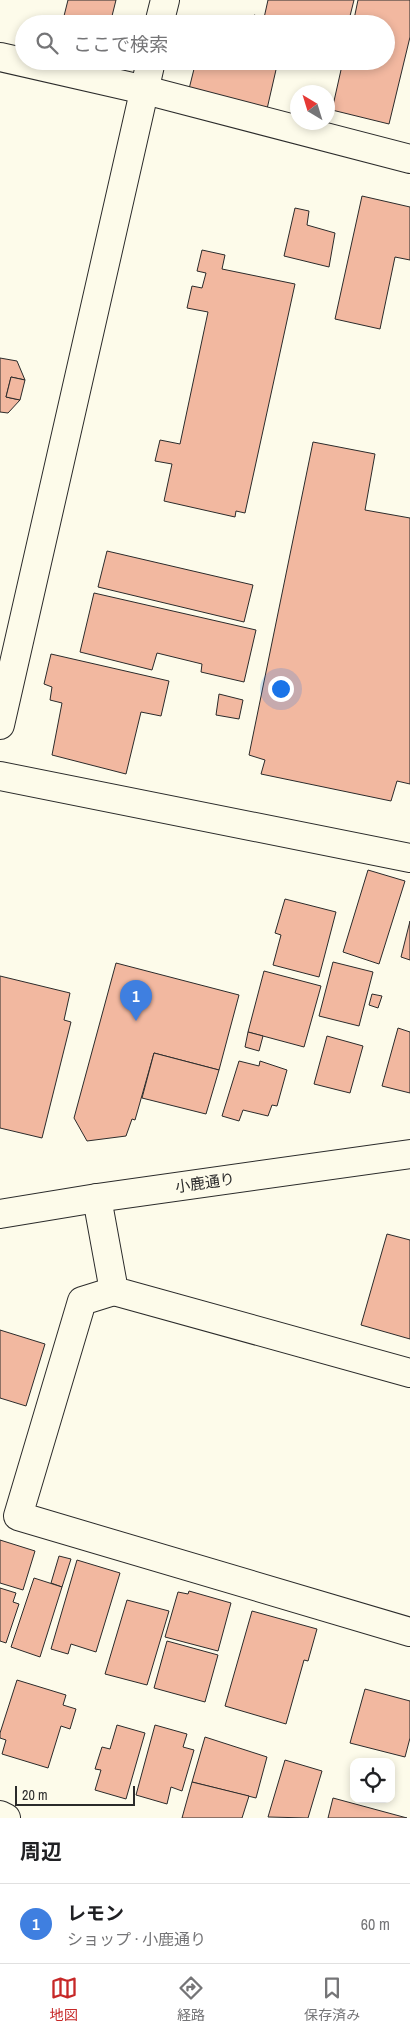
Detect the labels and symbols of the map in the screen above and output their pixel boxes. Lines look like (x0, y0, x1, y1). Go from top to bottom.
north arrow (290, 85, 335, 130)
your location (268, 676, 294, 702)
pin: 1 (120, 980, 152, 1021)
street label: 小鹿通り (174, 1168, 236, 1197)
scale bar (15, 1783, 135, 1806)

